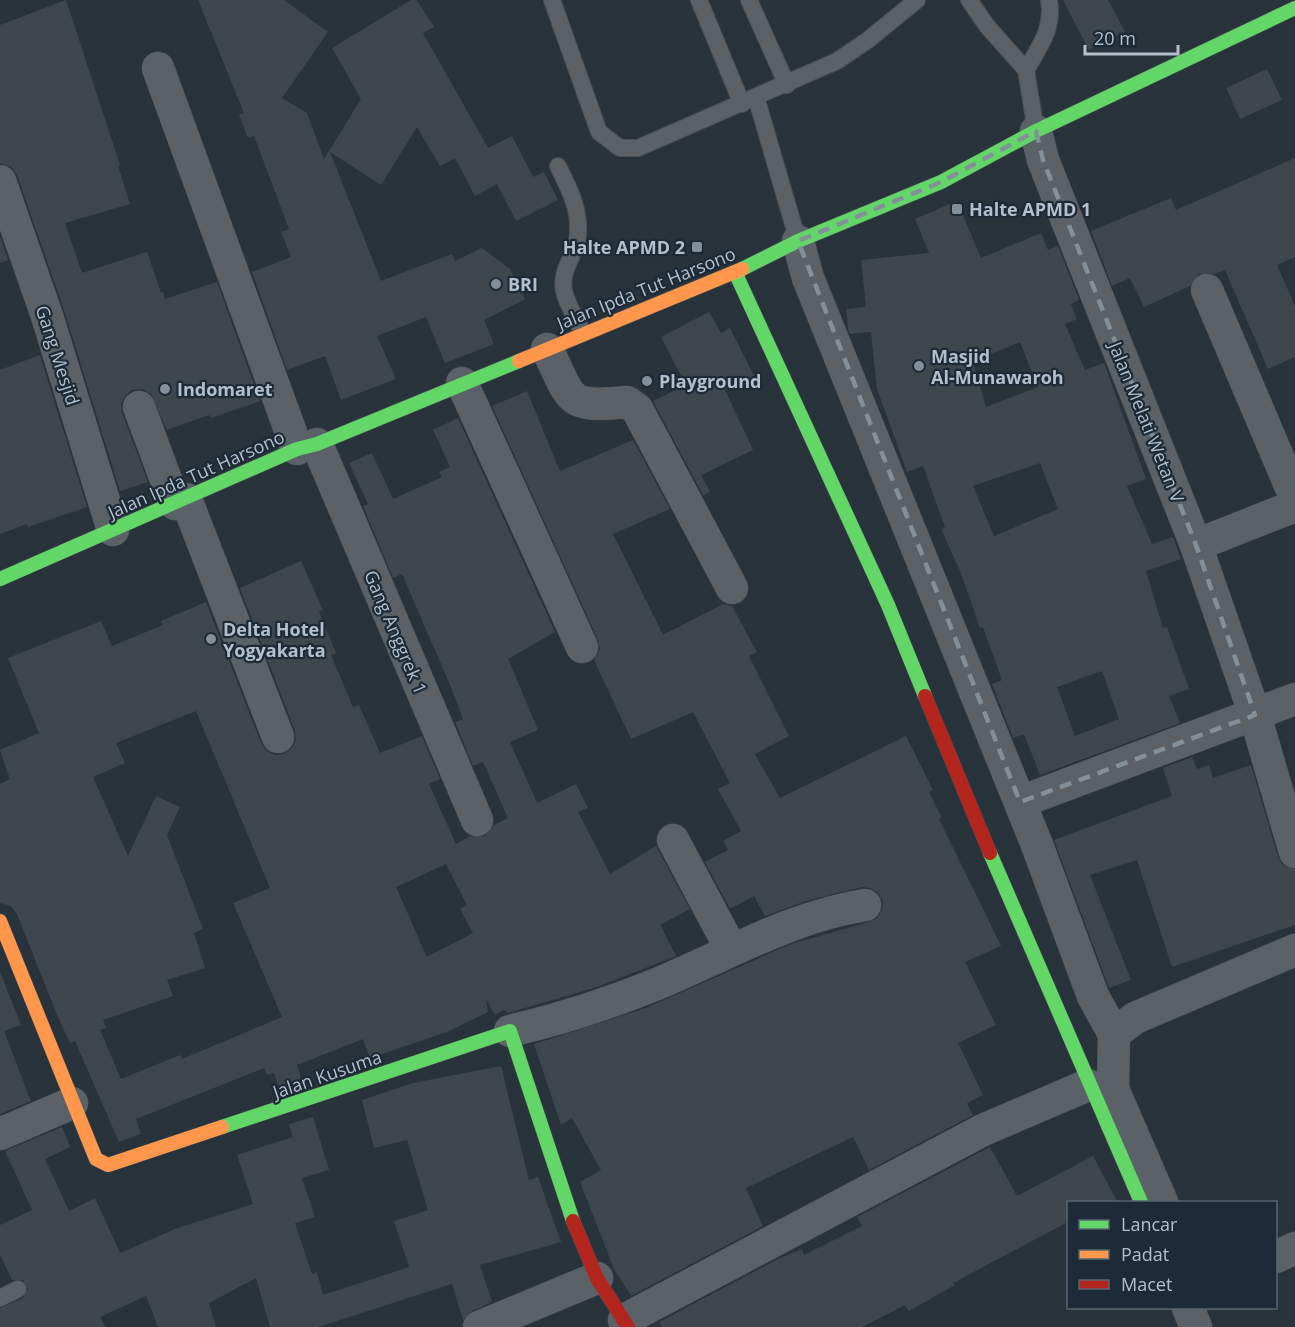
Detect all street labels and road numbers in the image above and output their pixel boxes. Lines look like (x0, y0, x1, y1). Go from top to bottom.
street label: Jalan Ipda Tut Harsono (551, 241, 739, 336)
street label: Gang Mesjid (31, 302, 85, 408)
street label: Jalan Melati Wetan V (1103, 336, 1190, 506)
street label: Jalan Ipda Tut Harsono (102, 424, 288, 525)
street label: Gang Anggrek 1 (359, 566, 433, 698)
street label: Jalan Kusuma (268, 1044, 385, 1104)

